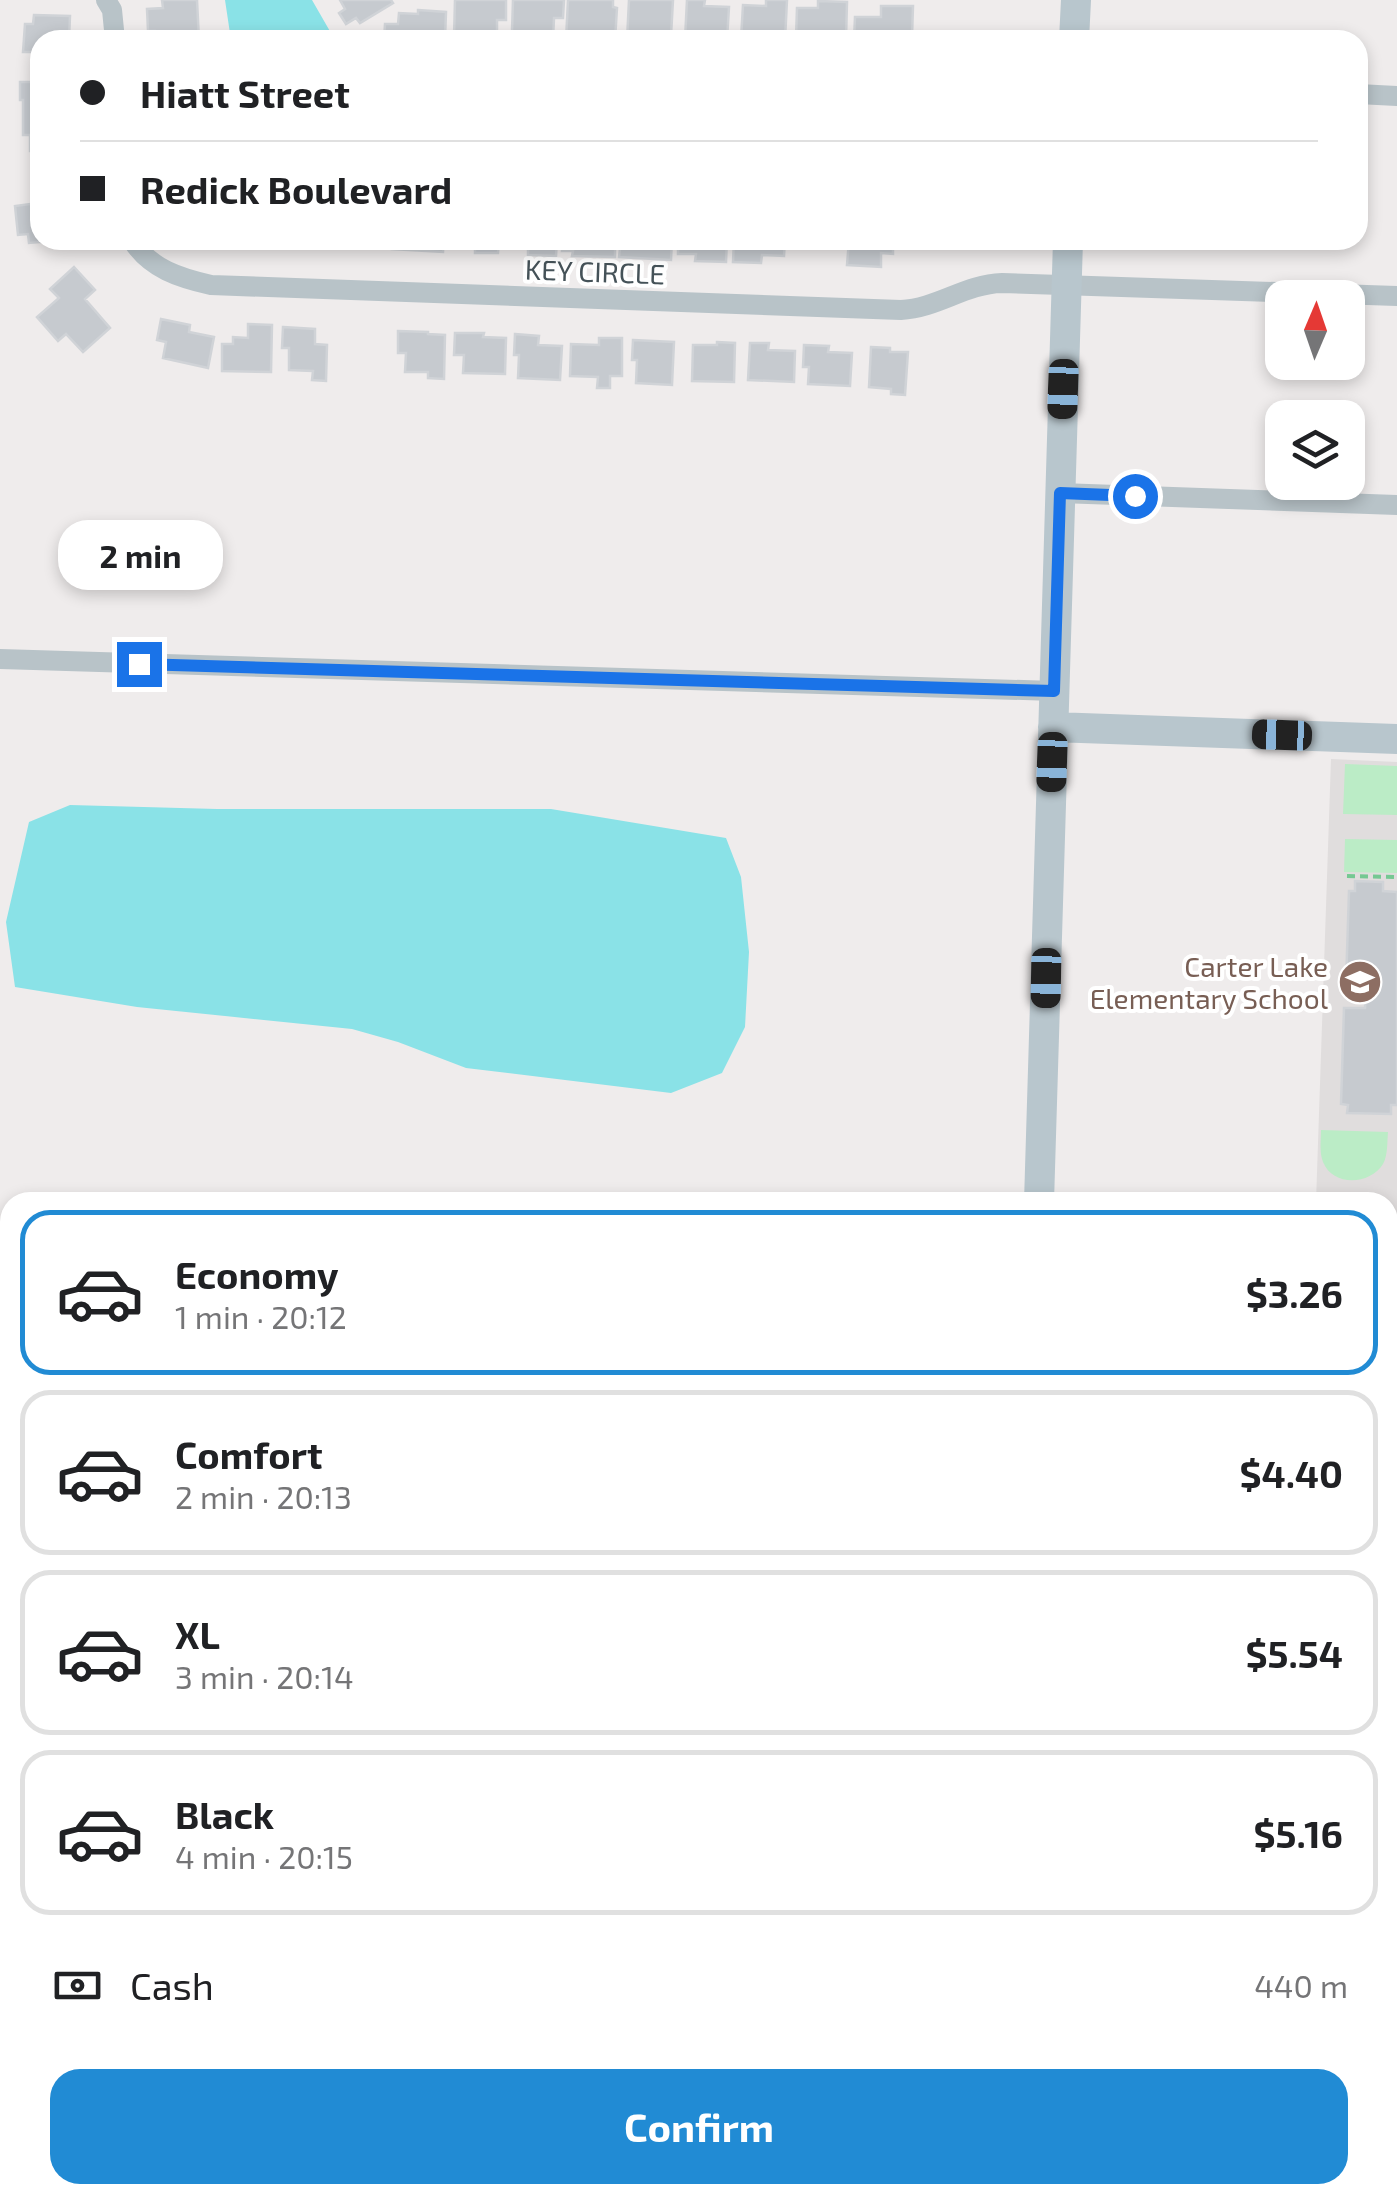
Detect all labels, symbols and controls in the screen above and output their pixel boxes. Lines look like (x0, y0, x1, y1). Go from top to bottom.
text: Hiatt Street (140, 70, 350, 116)
text: Redick Boulevard (140, 166, 452, 212)
street label: KEY CIRCLE (524, 252, 666, 290)
north arrow (1265, 280, 1365, 380)
map controls (1265, 280, 1365, 500)
car (1047, 358, 1079, 420)
button: layers (1265, 400, 1365, 500)
route start (1113, 474, 1158, 519)
callout: 2 min (56, 519, 222, 589)
text: 2 min (100, 536, 181, 574)
route end (117, 642, 162, 687)
car (1251, 719, 1313, 751)
car (1036, 731, 1068, 793)
car (1030, 948, 1062, 1008)
place label: Carter Lake Elementary School (1090, 949, 1329, 1015)
school or university icon: Carter Lake Elementary School (1337, 959, 1383, 1005)
icon: car (55, 1248, 145, 1338)
text: Economy (175, 1251, 339, 1297)
text: $3.26 (1246, 1270, 1343, 1316)
text: 1 min · 20:12 (175, 1297, 347, 1335)
icon: car (55, 1428, 145, 1518)
text: Comfort (175, 1431, 323, 1477)
text: $4.40 (1239, 1450, 1343, 1496)
text: 2 min · 20:13 (175, 1477, 352, 1515)
icon: car (55, 1608, 145, 1698)
text: XL (175, 1611, 220, 1657)
text: $5.54 (1246, 1630, 1343, 1676)
text: 3 min · 20:14 (175, 1657, 354, 1695)
icon: car (55, 1788, 145, 1878)
text: Black (175, 1791, 274, 1837)
text: $5.16 (1254, 1810, 1343, 1856)
text: 4 min · 20:15 (175, 1837, 353, 1875)
icon: cash (50, 1958, 105, 2013)
text: Cash (130, 1962, 214, 2008)
text: 440 m (1254, 1966, 1348, 2004)
button: Confirm (50, 2069, 1348, 2184)

